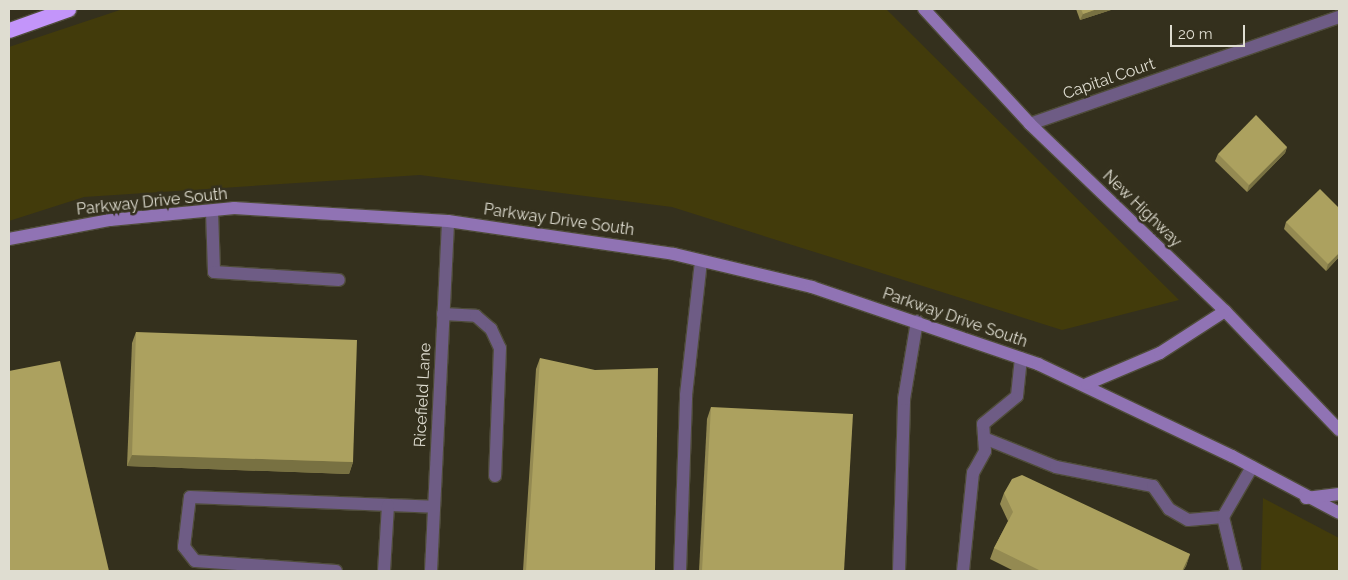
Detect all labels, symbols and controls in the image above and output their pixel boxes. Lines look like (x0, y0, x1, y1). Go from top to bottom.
scale bar (1173, 15, 1248, 47)
text: 20 m (1178, 25, 1213, 43)
street label: Capital Court (1060, 54, 1158, 104)
street label: New Highway (1098, 166, 1186, 252)
street label: Parkway Drive South (75, 184, 229, 220)
street label: Parkway Drive South (482, 200, 636, 240)
street label: Parkway Drive South (880, 284, 1030, 352)
street label: Ricefield Lane (411, 342, 435, 448)

